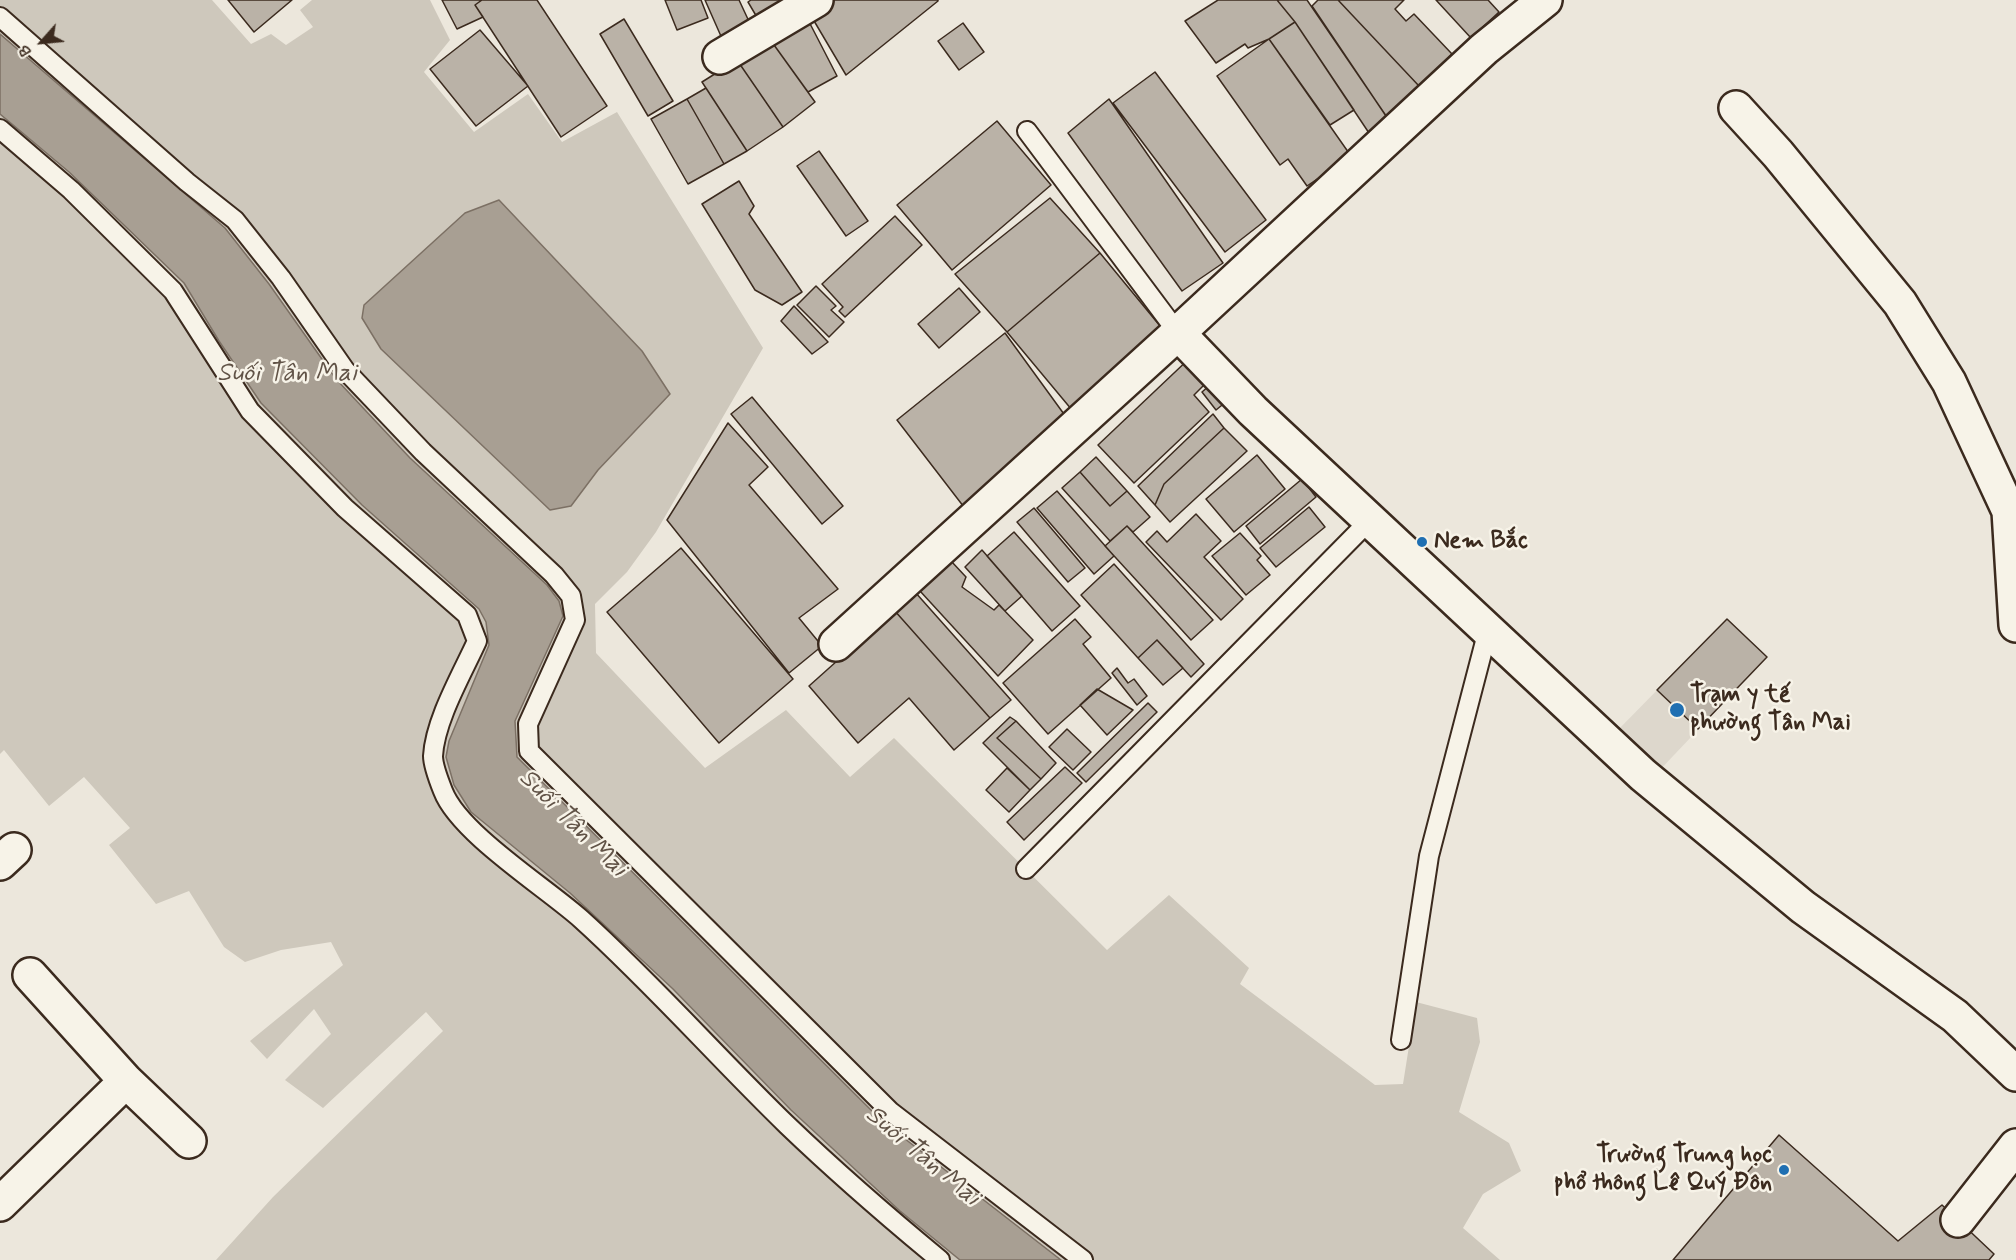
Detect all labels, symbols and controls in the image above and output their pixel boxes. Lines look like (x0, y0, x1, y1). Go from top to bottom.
north arrow (12, 12, 72, 72)
text: B (14, 41, 37, 60)
water label: Suối Tân Mai (217, 359, 357, 391)
place label: Nem Bắc (1434, 528, 1528, 556)
marker: Nem Bắc (1415, 535, 1429, 549)
place label: Trạm y tế phường Tân Mai (1690, 682, 1851, 738)
marker: Trạm y tế phường Tân Mai (1668, 701, 1686, 719)
water label: Suối Tân Mai (511, 763, 633, 885)
water label: Suối Tân Mai (858, 1100, 986, 1214)
place label: Trường Trung học phổ thông Lê Quý Đôn (1554, 1142, 1772, 1198)
marker: Trường Trung học phổ thông Lê Quý Đôn (1777, 1163, 1791, 1177)

